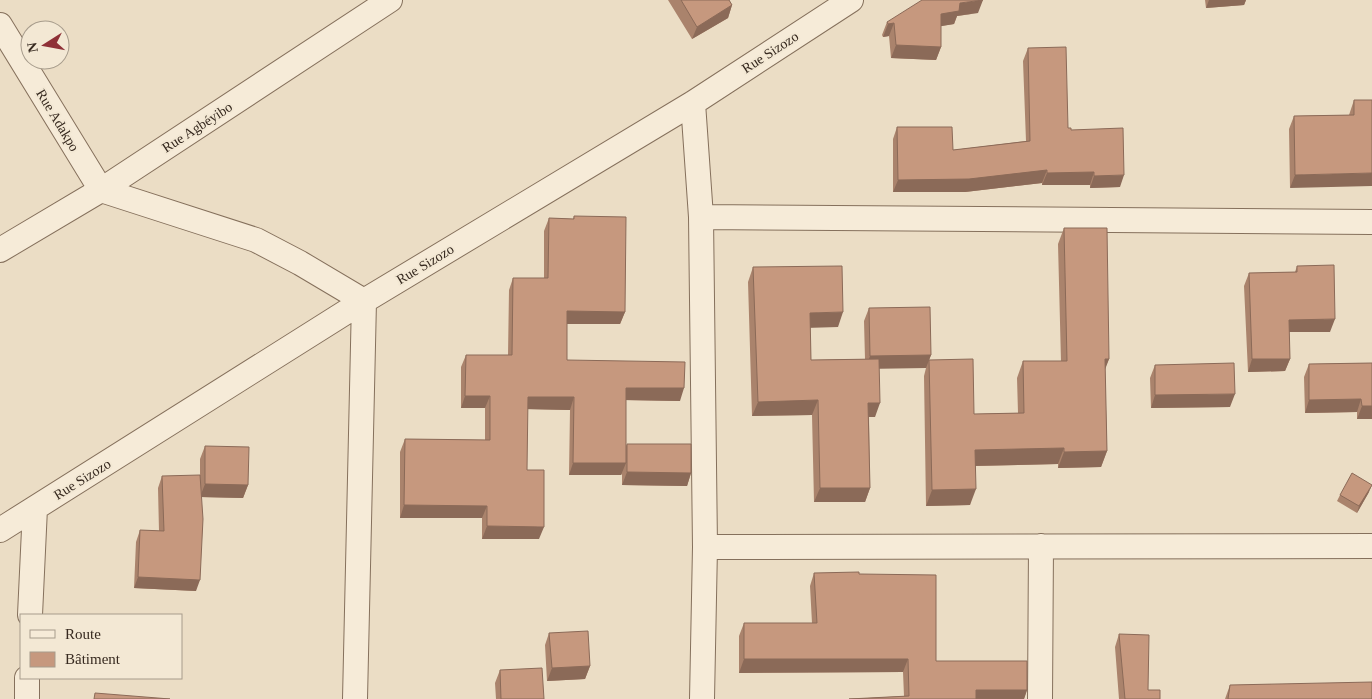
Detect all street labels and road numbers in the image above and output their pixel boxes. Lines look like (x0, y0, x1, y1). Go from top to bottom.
street label: Rue Sizozo (739, 29, 801, 76)
street label: Rue Adakpo (33, 87, 82, 154)
street label: Rue Agbéyibo (159, 99, 235, 156)
street label: Rue Sizozo (394, 241, 457, 287)
street label: Rue Sizozo (51, 456, 113, 503)

